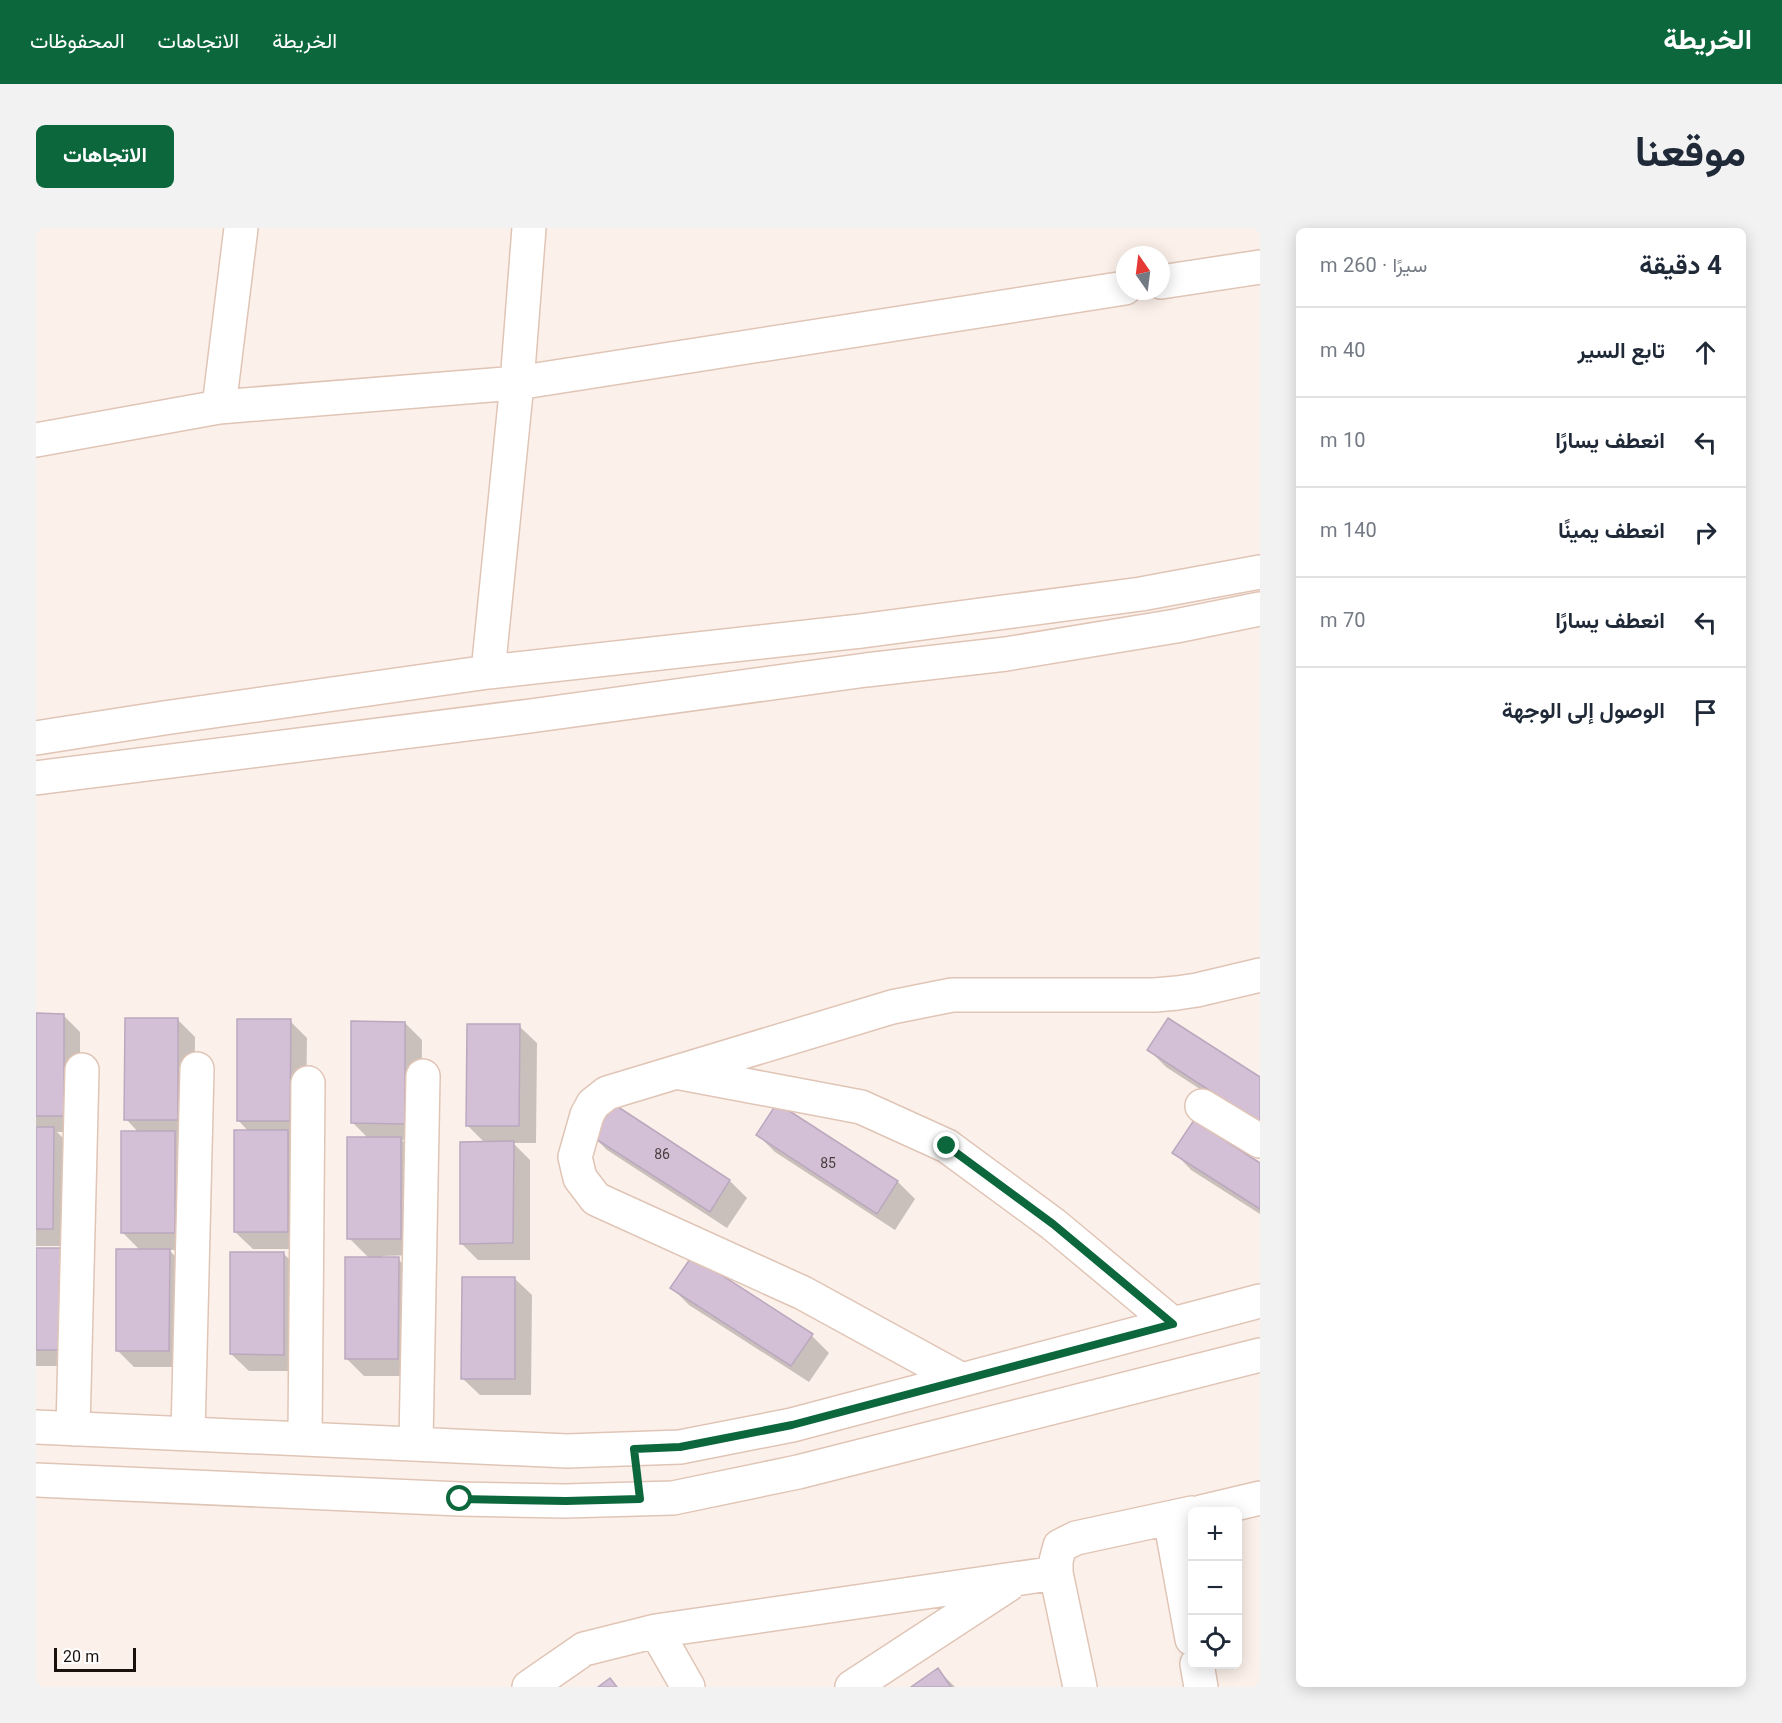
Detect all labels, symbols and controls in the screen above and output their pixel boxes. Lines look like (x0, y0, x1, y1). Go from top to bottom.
text: الخريطة (1663, 20, 1752, 64)
text: المحفوظات (30, 26, 125, 59)
text: الاتجاهات (158, 26, 239, 59)
text: الخريطة (272, 26, 337, 59)
text: موقعنا (1635, 123, 1746, 189)
button: الاتجاهات (36, 125, 174, 188)
north arrow (1116, 246, 1170, 300)
text: 4 دقيقة (1639, 247, 1722, 288)
text: سيرًا · 260 m (1320, 251, 1427, 283)
text: تابع السير (1577, 335, 1665, 370)
text: 40 m (1320, 336, 1365, 368)
icon: ahead (1689, 336, 1722, 369)
text: انعطف يسارًا (1555, 425, 1665, 460)
text: 10 m (1320, 426, 1365, 458)
icon: left (1689, 426, 1722, 459)
text: انعطف يمينًا (1558, 515, 1665, 550)
text: 140 m (1320, 516, 1377, 548)
icon: right (1689, 516, 1722, 549)
text: انعطف يسارًا (1555, 605, 1665, 640)
text: 70 m (1320, 606, 1365, 638)
icon: left (1689, 606, 1722, 639)
text: الوصول إلى الوجهة (1502, 695, 1665, 730)
icon: arrive (1689, 696, 1722, 729)
route end (933, 1132, 959, 1158)
house number: 86 (654, 1145, 670, 1167)
house number: 85 (820, 1154, 836, 1176)
route start (446, 1485, 472, 1511)
map controls (1188, 1507, 1242, 1669)
button: + (1188, 1507, 1242, 1561)
button: − (1188, 1561, 1242, 1615)
button: locate (1188, 1615, 1242, 1669)
scale bar (54, 1645, 136, 1672)
text: 20 m (63, 1646, 99, 1671)

